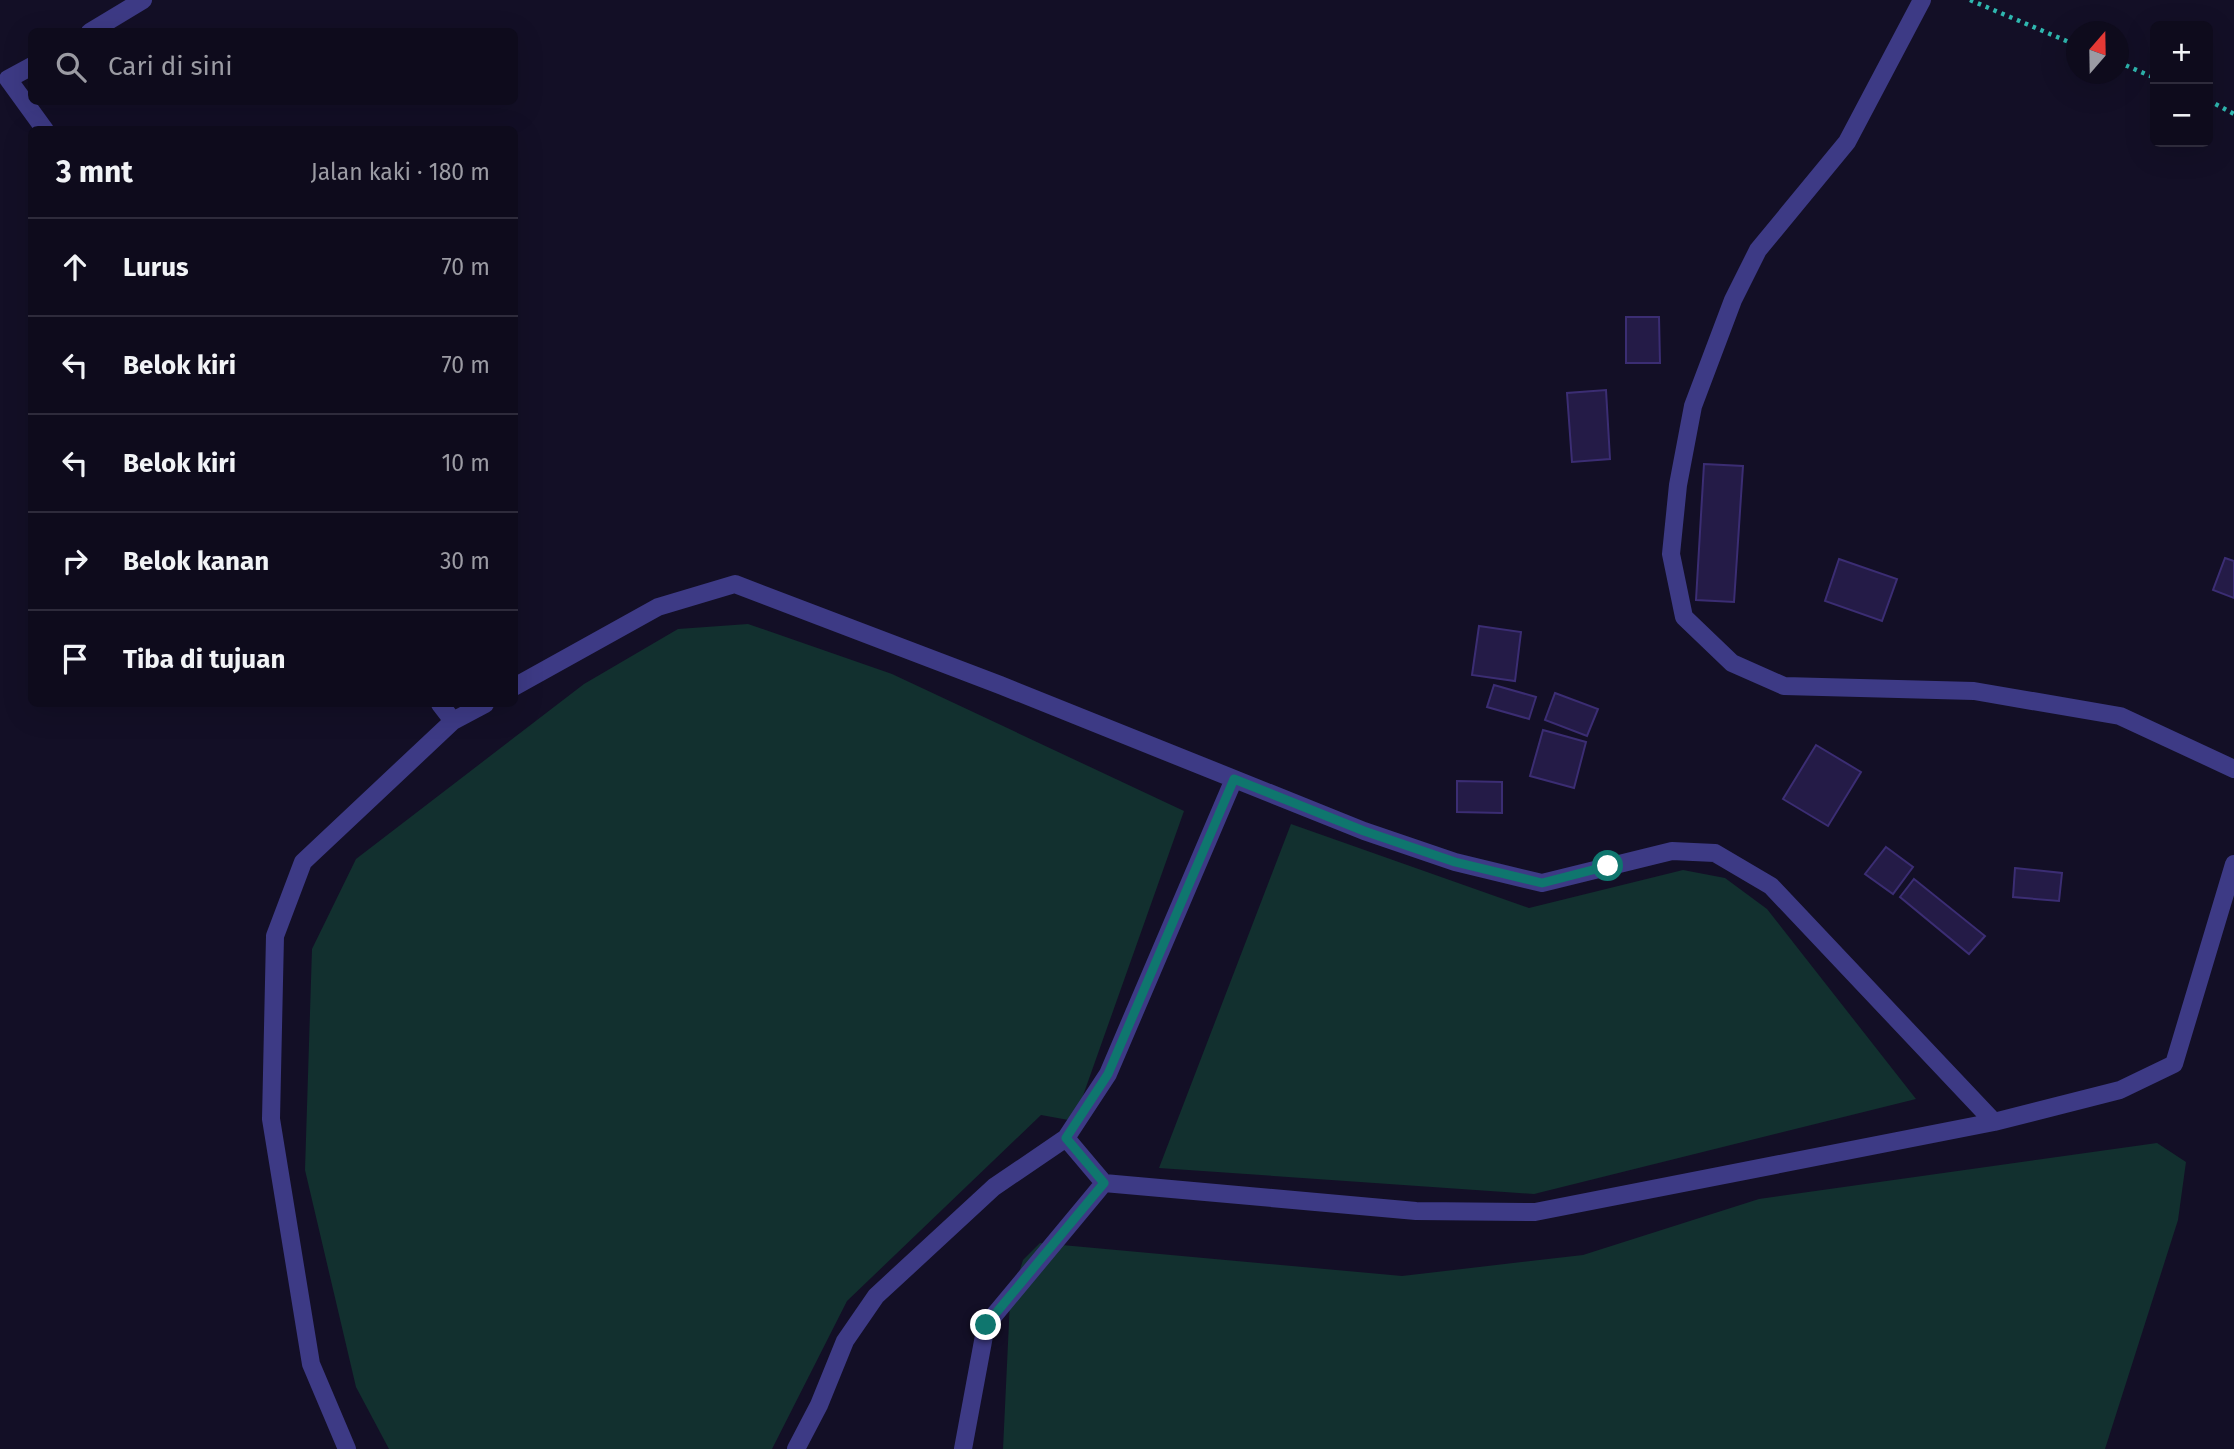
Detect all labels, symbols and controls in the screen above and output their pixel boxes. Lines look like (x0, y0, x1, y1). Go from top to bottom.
north arrow (2066, 21, 2129, 84)
map controls (2150, 21, 2213, 147)
button: + (2150, 21, 2213, 84)
search box (28, 28, 518, 105)
icon: search (52, 48, 90, 86)
text: Cari di sini (108, 51, 233, 82)
button: − (2150, 84, 2213, 147)
text: 3 mnt (56, 154, 133, 190)
text: Jalan kaki · 180 m (311, 158, 490, 186)
icon: ahead (56, 248, 94, 286)
text: Lurus (123, 252, 189, 283)
text: 70 m (441, 253, 490, 281)
icon: left (56, 346, 94, 384)
text: Belok kiri (123, 350, 236, 381)
text: 70 m (441, 351, 490, 379)
icon: left (56, 444, 94, 482)
text: Belok kiri (123, 448, 236, 479)
text: 10 m (441, 449, 490, 477)
icon: right (56, 542, 94, 580)
text: Belok kanan (123, 546, 269, 577)
text: 30 m (440, 547, 490, 575)
icon: arrive (56, 640, 94, 678)
text: Tiba di tujuan (123, 644, 285, 675)
route start (1592, 850, 1623, 881)
route end (970, 1309, 1001, 1340)

